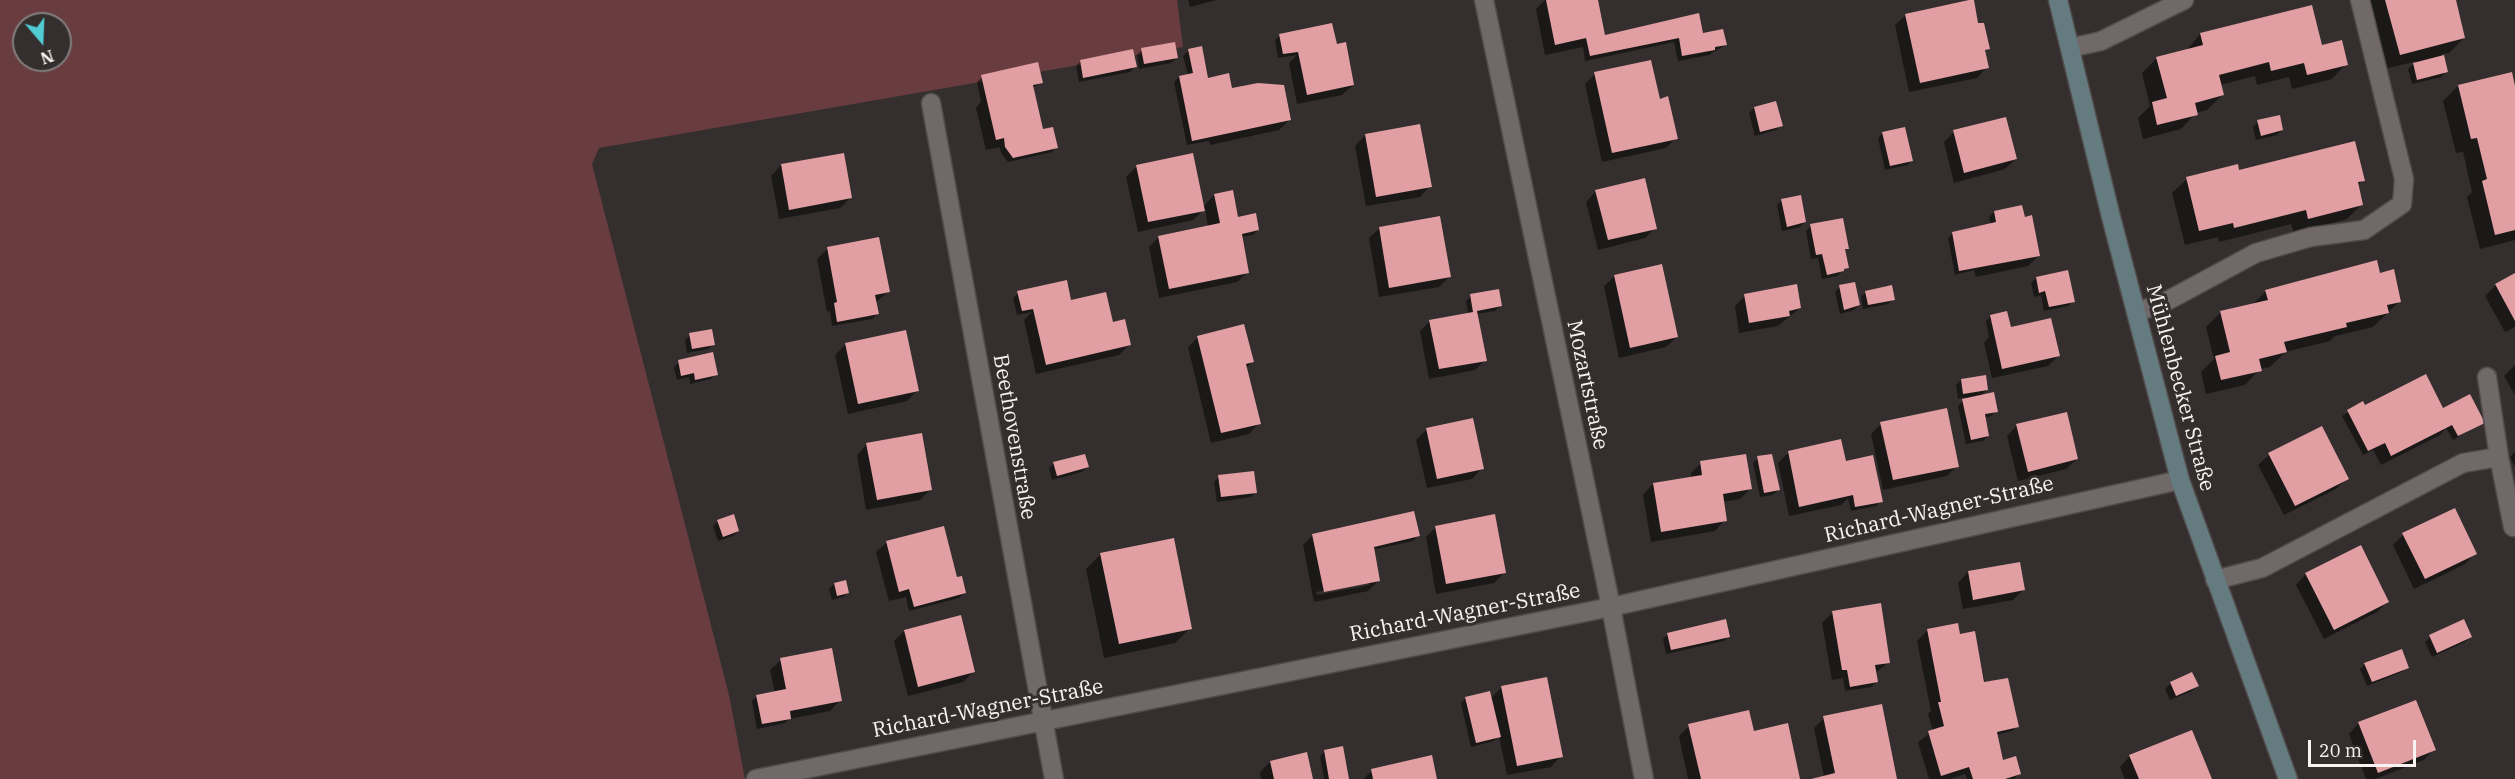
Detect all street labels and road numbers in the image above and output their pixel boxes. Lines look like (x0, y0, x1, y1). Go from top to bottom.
street label: Mühlenbecker Straße (2140, 282, 2220, 494)
street label: Mozartstraße (1561, 318, 1613, 452)
street label: Beethovenstraße (987, 352, 1041, 522)
street label: Richard-Wagner-Straße (1822, 471, 2056, 549)
street label: Richard-Wagner-Straße (1347, 578, 1583, 648)
street label: Richard-Wagner-Straße (870, 674, 1106, 744)

